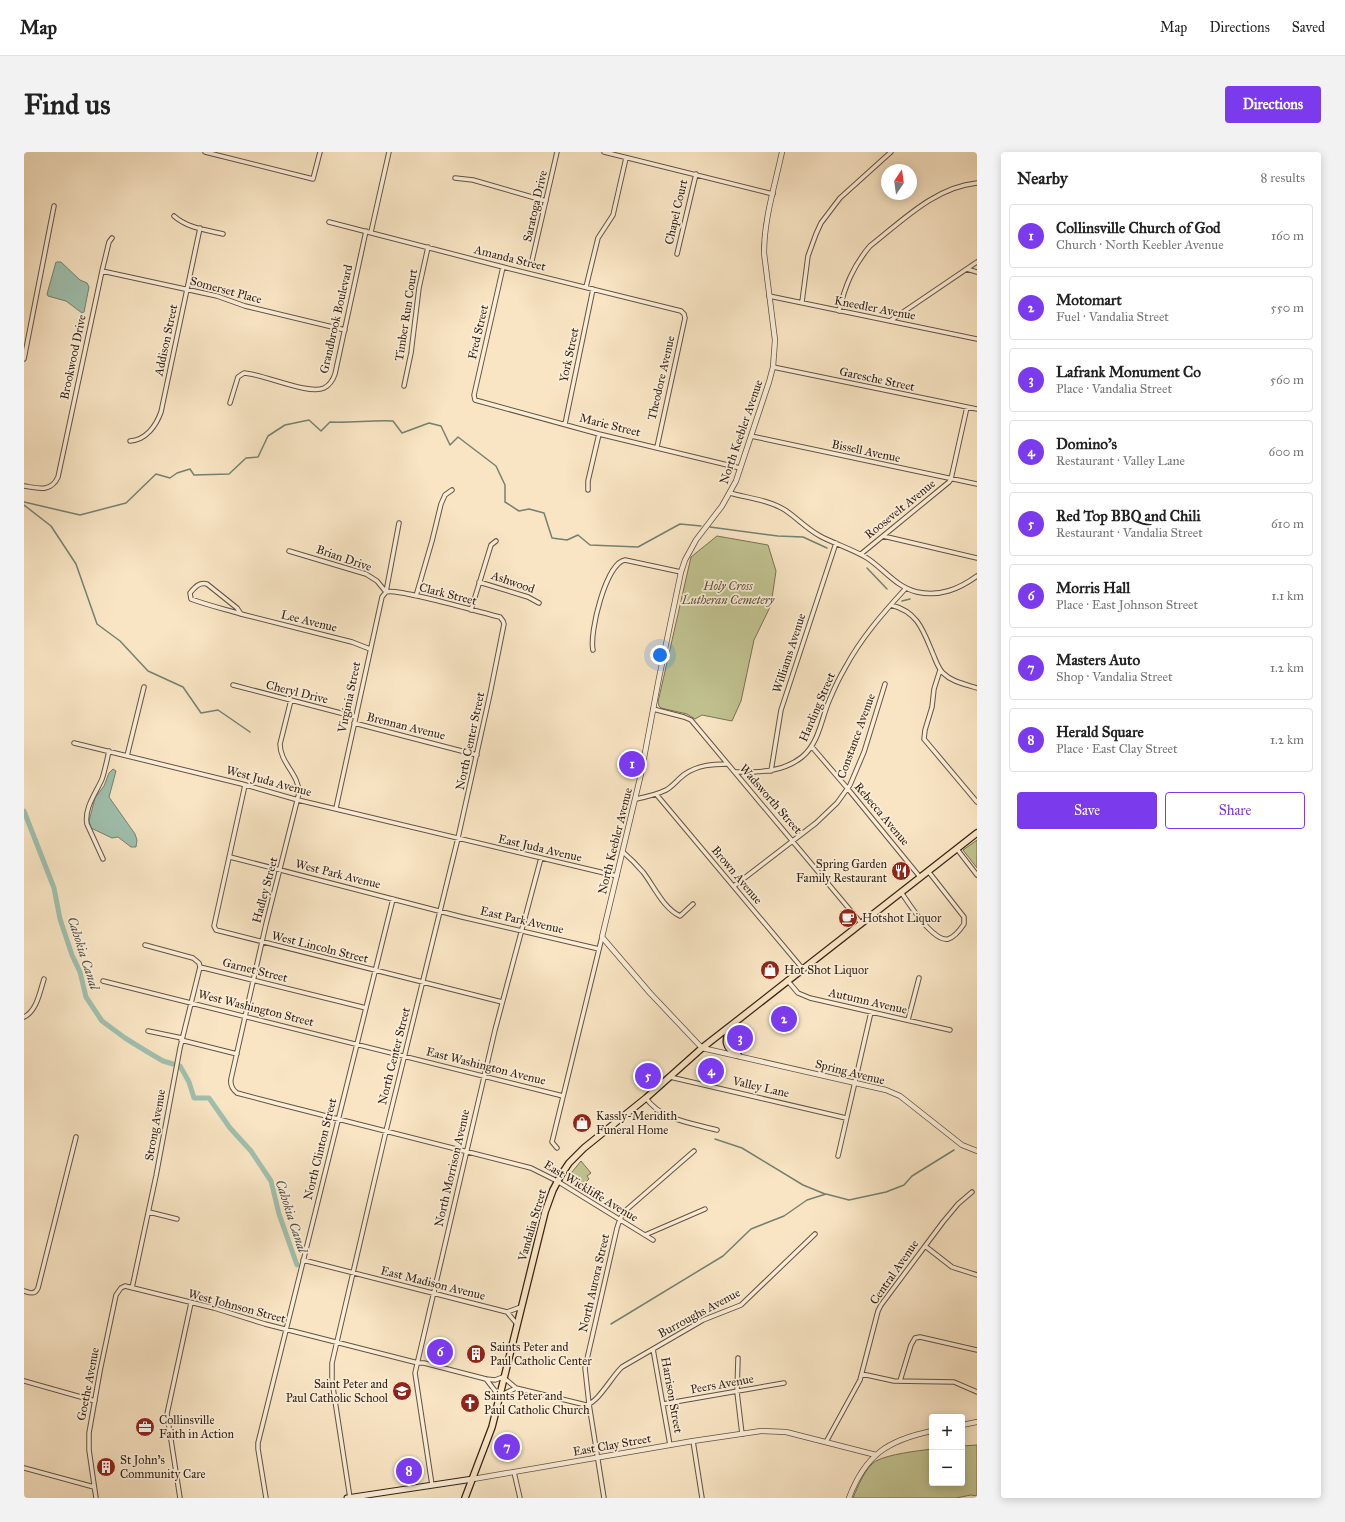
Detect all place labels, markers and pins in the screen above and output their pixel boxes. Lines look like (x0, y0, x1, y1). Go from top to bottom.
pin: 1 (619, 749, 645, 779)
place label: Spring Garden Family Restaurant (796, 857, 888, 885)
restaurant icon: Spring Garden Family Restaurant (890, 860, 912, 882)
cafe icon: Hotshot Liquor (837, 907, 859, 929)
place label: Hotshot Liquor (862, 911, 942, 926)
shop icon: Hot Shot Liquor (759, 959, 781, 981)
place label: Hot Shot Liquor (784, 963, 869, 978)
pin: 2 (771, 1004, 797, 1034)
pin: 3 (727, 1023, 753, 1053)
pin: 4 (698, 1056, 724, 1086)
pin: 5 (635, 1061, 661, 1091)
place label: Kassly-Meridith Funeral Home (596, 1109, 677, 1137)
shop icon: Kassly-Meridith Funeral Home (571, 1112, 593, 1134)
pin: 6 (427, 1337, 453, 1367)
place label: Saints Peter and Paul Catholic Center (490, 1340, 592, 1368)
building icon: Saints Peter and Paul Catholic Center (465, 1343, 487, 1365)
place label: Saint Peter and Paul Catholic School (286, 1377, 389, 1405)
school or university icon: Saint Peter and Paul Catholic School (391, 1380, 413, 1402)
place label: Saints Peter and Paul Catholic Church (484, 1389, 590, 1417)
church icon: Saints Peter and Paul Catholic Church (459, 1392, 481, 1414)
place label: Collinsville Faith in Action (159, 1413, 234, 1441)
office icon: Collinsville Faith in Action (134, 1416, 156, 1438)
pin: 7 (494, 1432, 520, 1462)
place label: St John's Community Care (120, 1453, 206, 1481)
building icon: St John's Community Care (95, 1456, 117, 1478)
pin: 8 (396, 1456, 422, 1486)

